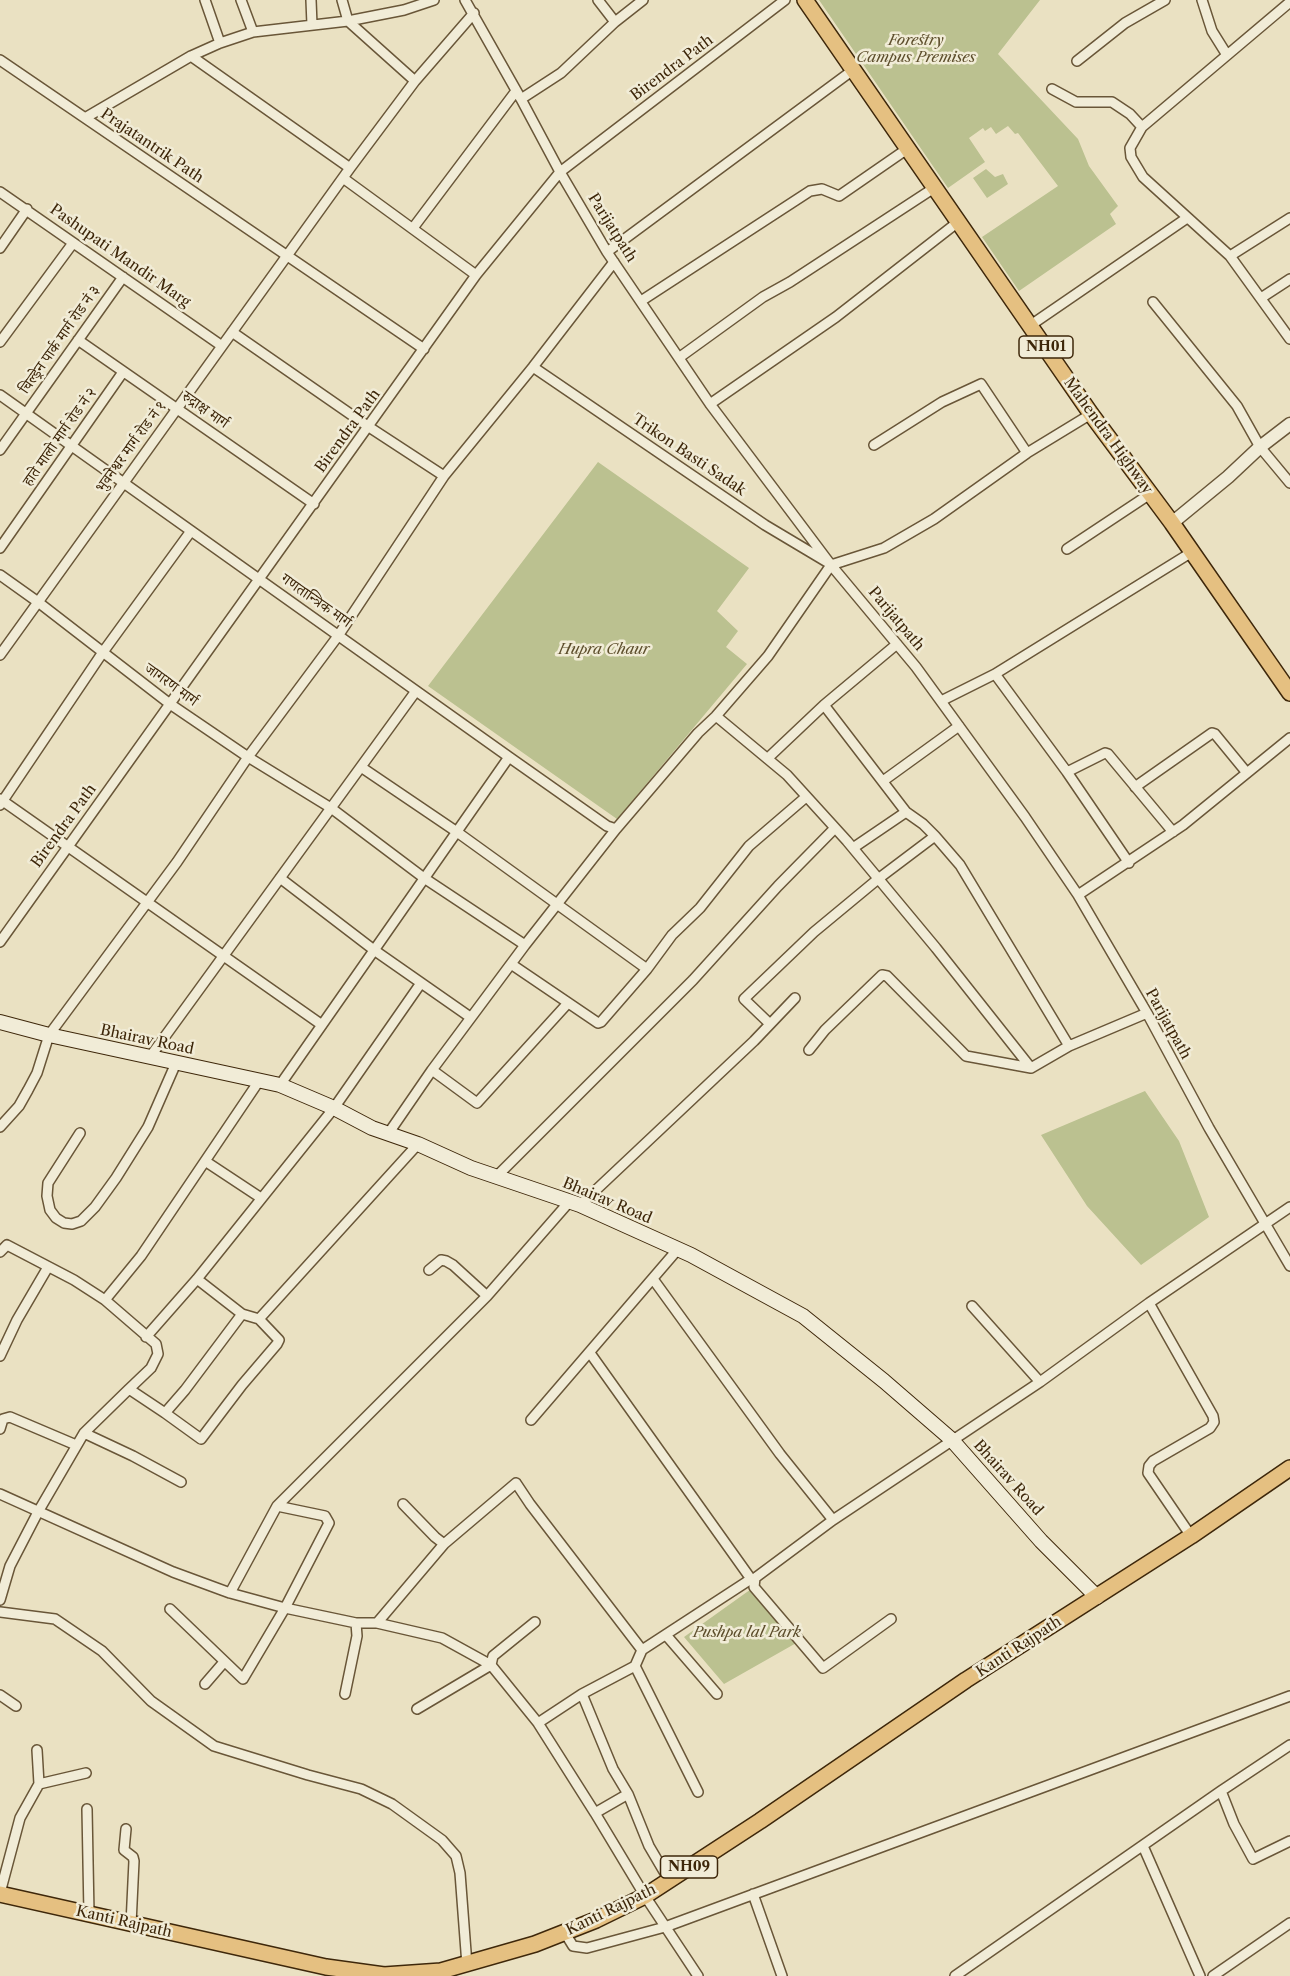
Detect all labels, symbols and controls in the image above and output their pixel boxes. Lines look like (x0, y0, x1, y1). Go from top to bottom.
street label: Birendra Path (627, 31, 717, 105)
park label: Forestry Campus Premises (856, 32, 976, 67)
street label: Prajatantrik Path (97, 105, 207, 187)
street label: Parijatpath (584, 190, 640, 266)
street label: Pashupati Mandir Marg (46, 201, 194, 311)
street label: चिल्ड्रेन पार्क मार्ग रोड नं ३ (16, 282, 104, 398)
road number: NH01 (1019, 336, 1073, 358)
street label: Mahendra Highway (1060, 374, 1156, 498)
street label: हाते मालो मार्ग रोड नं २ (19, 384, 101, 490)
street label: Birendra Path (312, 386, 384, 476)
street label: रुद्राक्ष मार्ग (178, 387, 232, 433)
street label: भुवनेश्वर मार्ग रोड नं १ (92, 398, 170, 496)
street label: Trikon Basti Sadak (629, 410, 749, 500)
street label: गणतान्त्रिक मार्ग (277, 570, 355, 632)
street label: Parijatpath (864, 583, 928, 655)
park label: Hupra Chaur (558, 641, 650, 659)
street label: जागरण मार्ग (141, 660, 201, 710)
street label: Birendra Path (28, 781, 100, 871)
street label: Parijatpath (1141, 986, 1195, 1062)
street label: Bhairav Road (99, 1021, 195, 1059)
street label: Bhairav Road (560, 1174, 654, 1228)
street label: Bhairav Road (969, 1437, 1047, 1519)
street label: Kanti Rajpath (973, 1613, 1065, 1681)
park label: Pushpa lal Park (693, 1624, 801, 1642)
road number: NH09 (660, 1856, 718, 1878)
street label: Kanti Rajpath (563, 1880, 659, 1940)
street label: Kanti Rajpath (74, 1902, 174, 1942)

